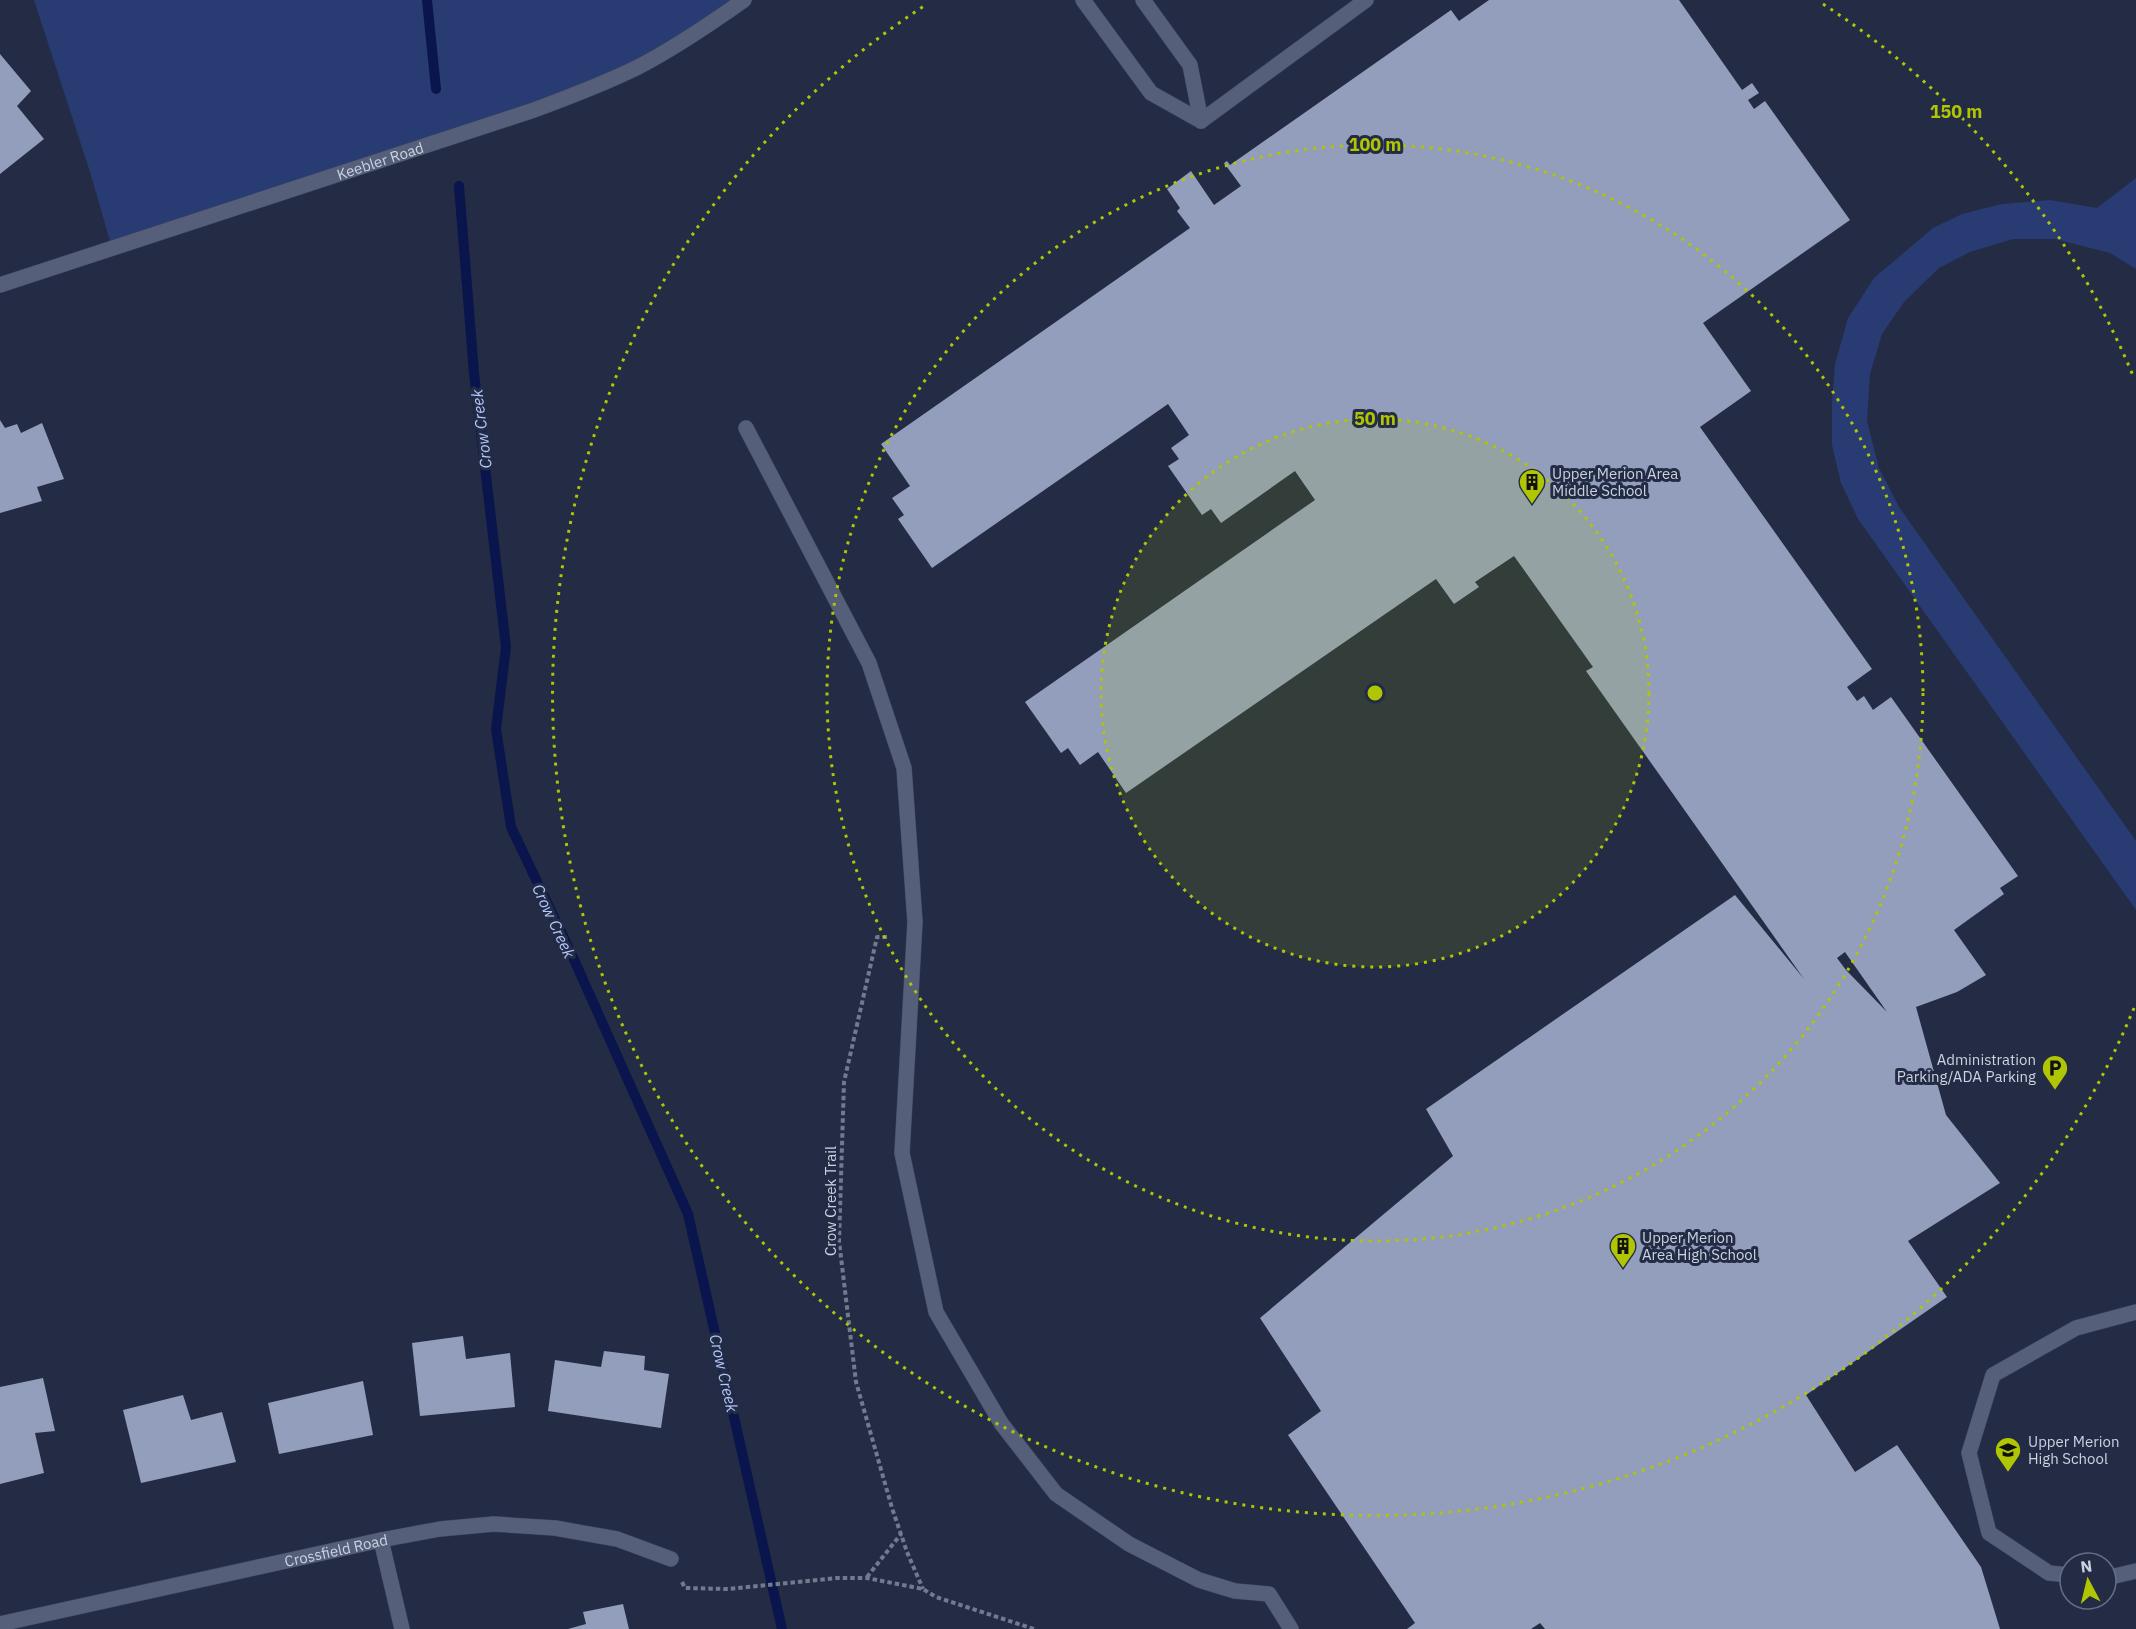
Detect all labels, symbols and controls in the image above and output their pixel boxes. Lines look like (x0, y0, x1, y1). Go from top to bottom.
text: 150 m (1930, 100, 1982, 123)
text: 100 m (1349, 133, 1401, 156)
street label: Keebler Road (334, 137, 426, 184)
water label: Crow Creek (466, 388, 496, 470)
text: 50 m (1354, 407, 1396, 430)
place label: Upper Merion Area Middle School (1552, 464, 1678, 500)
building icon: Upper Merion Area Middle School (1517, 467, 1547, 505)
centre of rings (1365, 683, 1385, 703)
water label: Crow Creek (528, 881, 580, 962)
place label: Administration Parking/ADA Parking (1897, 1050, 2036, 1086)
parking icon: Administration Parking/ADA Parking (2040, 1053, 2070, 1091)
street label: Crow Creek Trail (821, 1146, 840, 1256)
place label: Upper Merion Area High School (1642, 1228, 1757, 1264)
building icon: Upper Merion Area High School (1608, 1231, 1638, 1269)
water label: Crow Creek (705, 1332, 743, 1415)
place label: Upper Merion High School (2028, 1432, 2119, 1468)
school or university icon: Upper Merion High School (1993, 1435, 2023, 1473)
street label: Crossfield Road (282, 1529, 389, 1571)
north arrow (2058, 1551, 2118, 1611)
text: N (2079, 1555, 2093, 1577)

